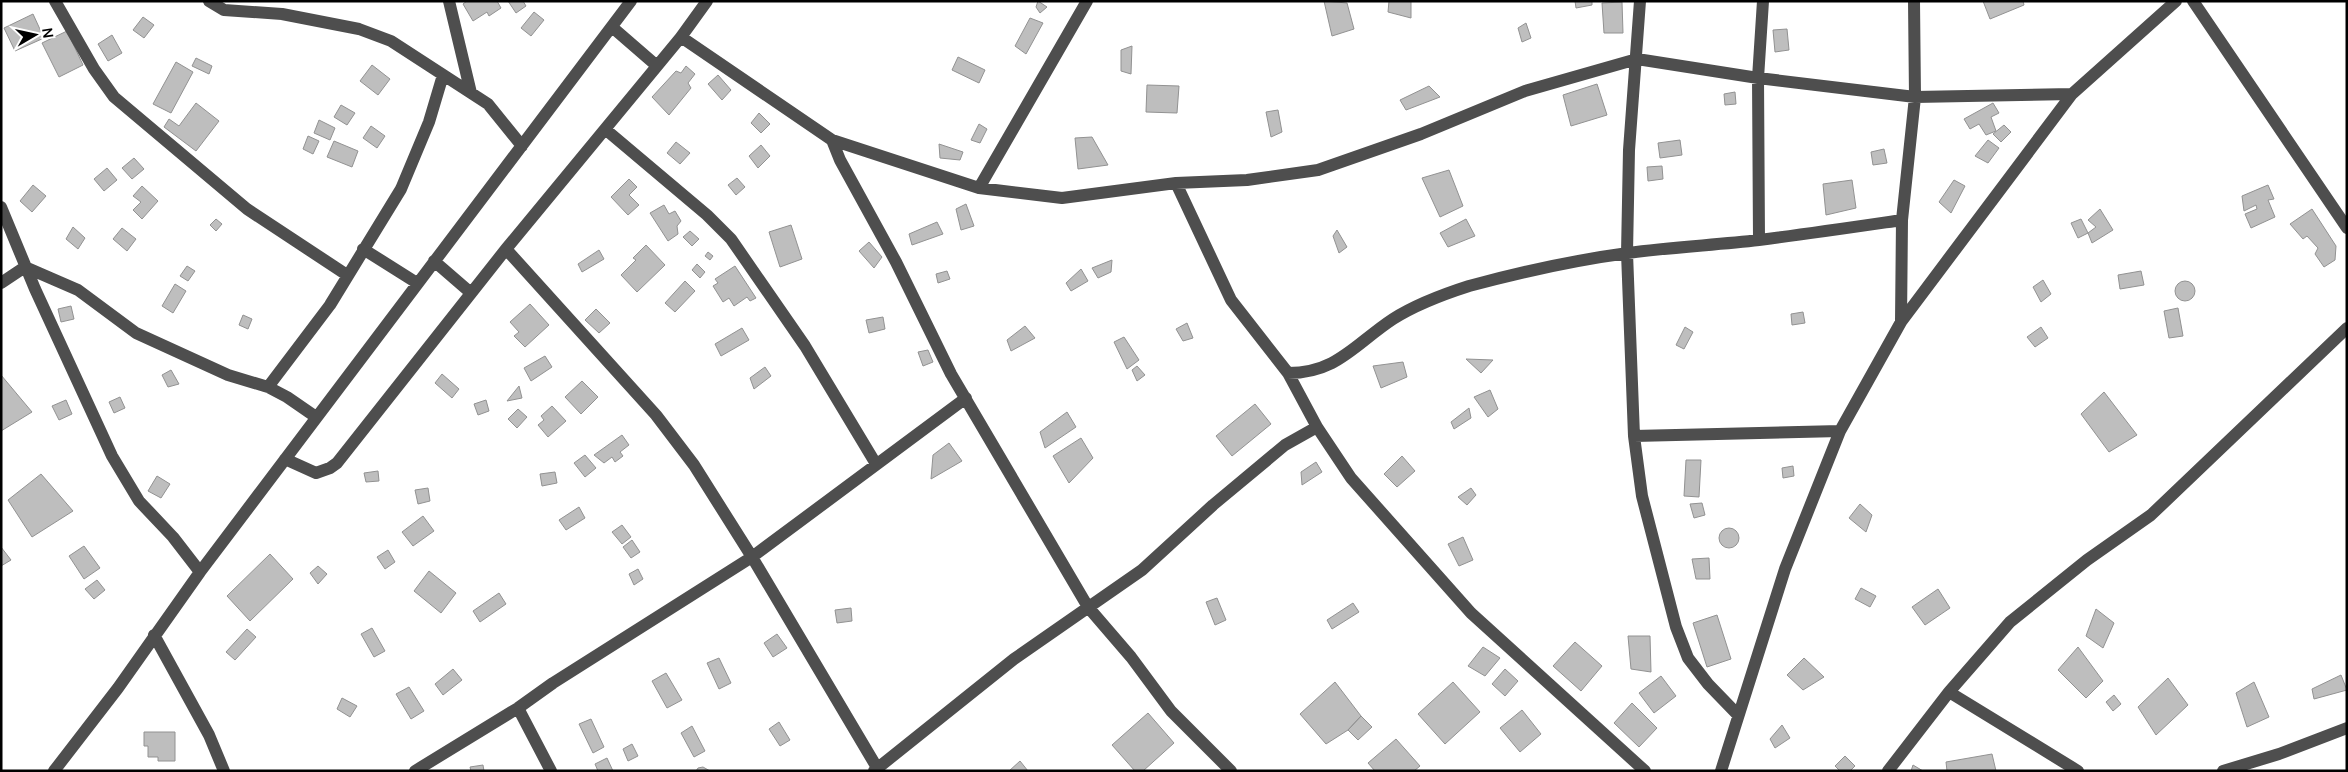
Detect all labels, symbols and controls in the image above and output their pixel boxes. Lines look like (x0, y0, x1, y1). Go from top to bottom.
north arrow (10, 10, 60, 60)
text: N (38, 26, 59, 39)

